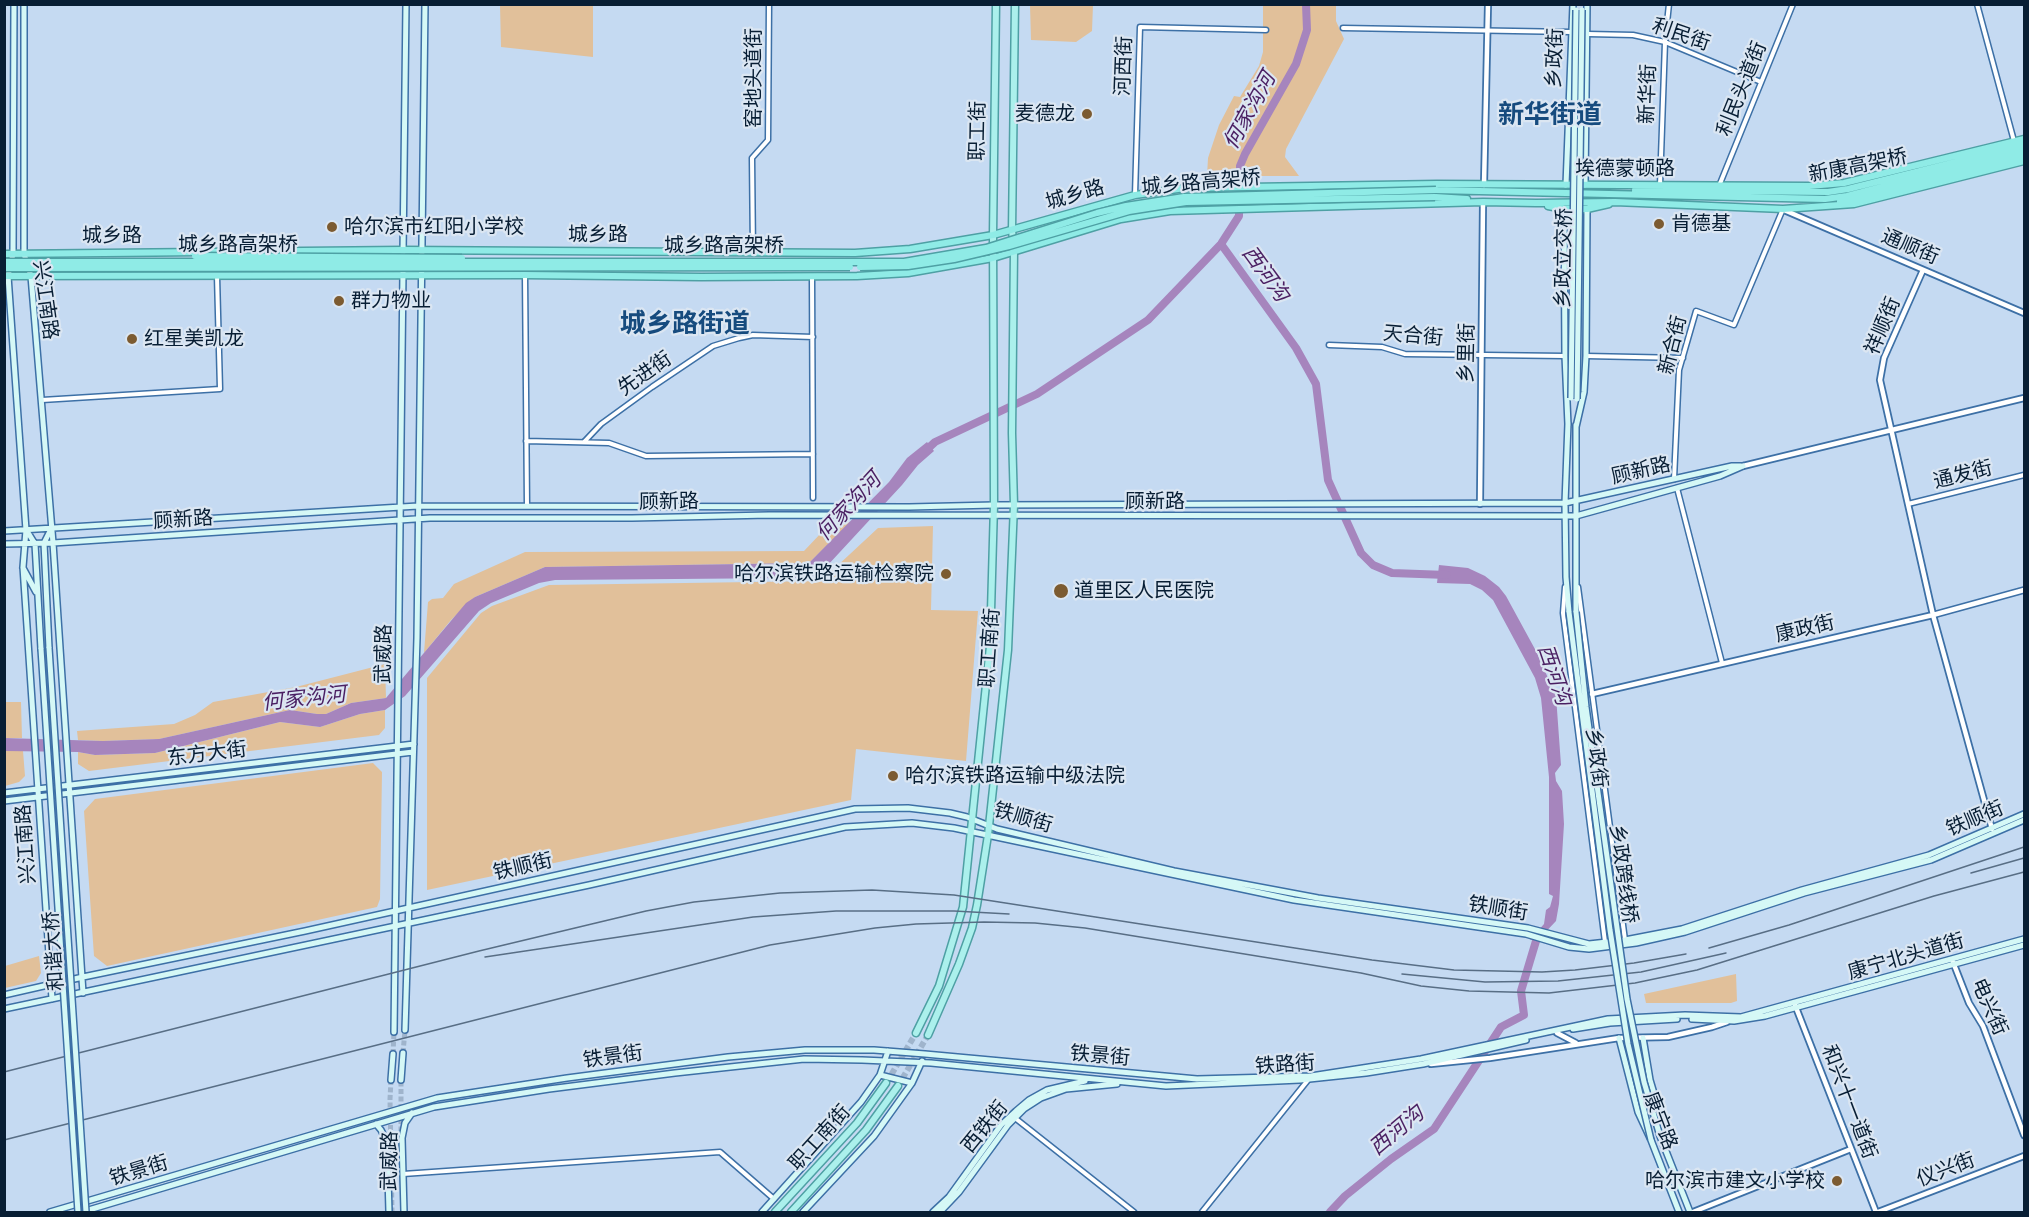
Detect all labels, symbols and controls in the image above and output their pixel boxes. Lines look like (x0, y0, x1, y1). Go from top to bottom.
street label: 利民街 (1649, 14, 1713, 56)
street label: 窑地头道街 (742, 28, 766, 128)
street label: 乡政街 (1542, 28, 1568, 88)
street label: 河西街 (1111, 36, 1137, 96)
street label: 利民头道街 (1712, 38, 1772, 140)
street label: 新华街 (1635, 64, 1661, 124)
water label: 何家沟河 (1219, 68, 1281, 154)
district label: 新华街道 (1498, 99, 1602, 131)
street label: 职工街 (965, 101, 991, 161)
place label: 麦德龙 (1015, 102, 1075, 126)
marker: 麦德龙 (1080, 107, 1094, 121)
street label: 新康高架桥 (1807, 145, 1909, 187)
street label: 埃德蒙顿路 (1575, 157, 1675, 181)
street label: 城乡路高架桥 (1140, 166, 1262, 200)
street label: 城乡路 (1043, 175, 1107, 215)
street label: 乡政立交桥 (1551, 208, 1577, 308)
place label: 肯德基 (1671, 212, 1731, 236)
place label: 哈尔滨市红阳小学校 (344, 215, 524, 239)
marker: 肯德基 (1652, 217, 1666, 231)
marker: 哈尔滨市红阳小学校 (325, 220, 339, 234)
street label: 城乡路 (568, 223, 628, 247)
street label: 城乡路 (82, 224, 142, 248)
street label: 通顺街 (1878, 224, 1942, 270)
street label: 城乡路高架桥 (178, 233, 298, 257)
street label: 城乡路高架桥 (664, 234, 784, 258)
water label: 西河沟 (1236, 241, 1294, 307)
street label: 兴江南路 (28, 259, 62, 341)
place label: 群力物业 (351, 289, 431, 313)
marker: 群力物业 (332, 294, 346, 308)
street label: 祥顺街 (1860, 294, 1906, 358)
district label: 城乡路街道 (620, 308, 750, 340)
street label: 新合街 (1654, 313, 1692, 377)
street label: 天合街 (1382, 321, 1444, 351)
street label: 乡里街 (1454, 323, 1480, 383)
place label: 红星美凯龙 (144, 327, 244, 351)
marker: 红星美凯龙 (125, 332, 139, 346)
street label: 先进街 (614, 347, 676, 401)
street label: 顾新路 (1609, 453, 1673, 489)
street label: 通发街 (1931, 456, 1995, 494)
water label: 何家沟河 (811, 468, 887, 546)
street label: 顾新路 (639, 489, 699, 515)
street label: 顾新路 (1125, 490, 1185, 514)
street label: 顾新路 (152, 506, 214, 534)
place label: 哈尔滨铁路运输检察院 (734, 562, 934, 586)
marker: 哈尔滨铁路运输检察院 (939, 567, 953, 581)
place label: 道里区人民医院 (1074, 579, 1214, 603)
marker: 道里区人民医院 (1052, 582, 1070, 600)
street label: 职工南街 (975, 607, 1005, 689)
street label: 康政街 (1773, 611, 1837, 647)
street label: 武威路 (371, 624, 397, 684)
water label: 西河沟 (1532, 641, 1576, 709)
water label: 何家沟河 (261, 682, 347, 716)
street label: 乡政街 (1580, 727, 1612, 789)
street label: 东方大街 (166, 737, 248, 771)
place label: 哈尔滨铁路运输中级法院 (905, 764, 1125, 788)
marker: 哈尔滨铁路运输中级法院 (886, 769, 900, 783)
street label: 铁顺街 (1943, 796, 2007, 842)
street label: 铁顺街 (991, 798, 1055, 838)
street label: 兴江南路 (11, 803, 41, 885)
street label: 乡政跨线桥 (1604, 823, 1642, 925)
street label: 铁顺街 (491, 849, 555, 885)
street label: 铁顺街 (1466, 892, 1530, 926)
street label: 和谐大桥 (39, 910, 69, 992)
street label: 康宁北头道街 (1845, 929, 1967, 985)
street label: 电兴街 (1966, 975, 2012, 1039)
street label: 铁景街 (582, 1041, 644, 1073)
street label: 铁景街 (1069, 1041, 1131, 1071)
street label: 和兴十一道街 (1816, 1042, 1882, 1162)
street label: 铁路街 (1254, 1051, 1316, 1079)
street label: 康宁路 (1638, 1089, 1682, 1153)
street label: 西铁街 (957, 1096, 1013, 1158)
street label: 职工南街 (784, 1100, 856, 1176)
water label: 西河沟 (1365, 1101, 1429, 1161)
street label: 武威路 (377, 1131, 403, 1191)
street label: 仪兴街 (1914, 1148, 1978, 1192)
street label: 铁景街 (107, 1151, 171, 1191)
place label: 哈尔滨市建文小学校 (1645, 1169, 1825, 1193)
marker: 哈尔滨市建文小学校 (1830, 1174, 1844, 1188)

